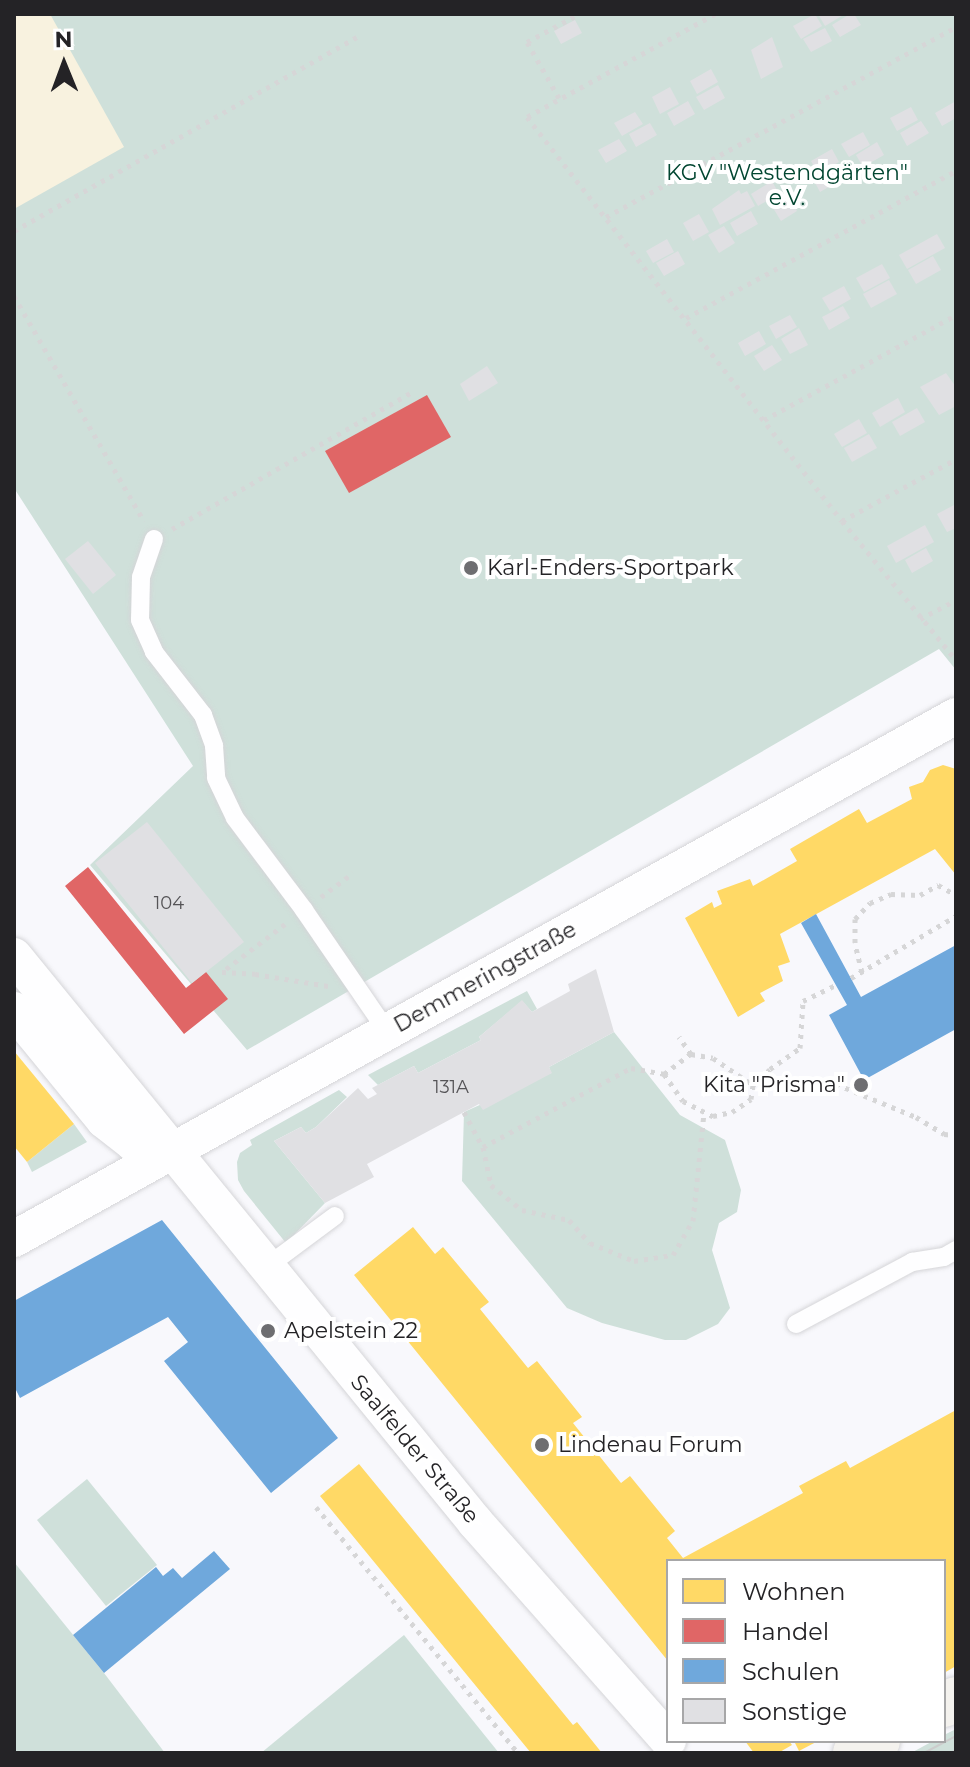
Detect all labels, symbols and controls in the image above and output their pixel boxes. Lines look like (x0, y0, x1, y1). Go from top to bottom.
north arrow (24, 24, 104, 104)
text: N (54, 26, 73, 53)
park label: KGV "Westendgärten" e.V. (666, 159, 908, 210)
place label: Karl-Enders-Sportpark (487, 555, 734, 581)
marker: Karl-Enders-Sportpark (462, 559, 480, 577)
house number: 104 (154, 892, 184, 914)
street label: Demmeringstraße (389, 916, 581, 1038)
place label: Kita "Prisma" (703, 1072, 845, 1098)
house number: 131A (433, 1076, 469, 1098)
marker: Kita "Prisma" (852, 1076, 870, 1094)
place label: Apelstein 22 (284, 1318, 418, 1344)
marker: Apelstein 22 (259, 1322, 277, 1340)
street label: Saalfelder Straße (345, 1369, 485, 1529)
place label: Lindenau Forum (558, 1432, 743, 1458)
marker: Lindenau Forum (533, 1436, 551, 1454)
legend (666, 1559, 946, 1743)
text: Wohnen (742, 1577, 846, 1606)
text: Handel (742, 1617, 829, 1646)
text: Schulen (742, 1657, 840, 1686)
text: Sonstige (742, 1697, 847, 1726)

